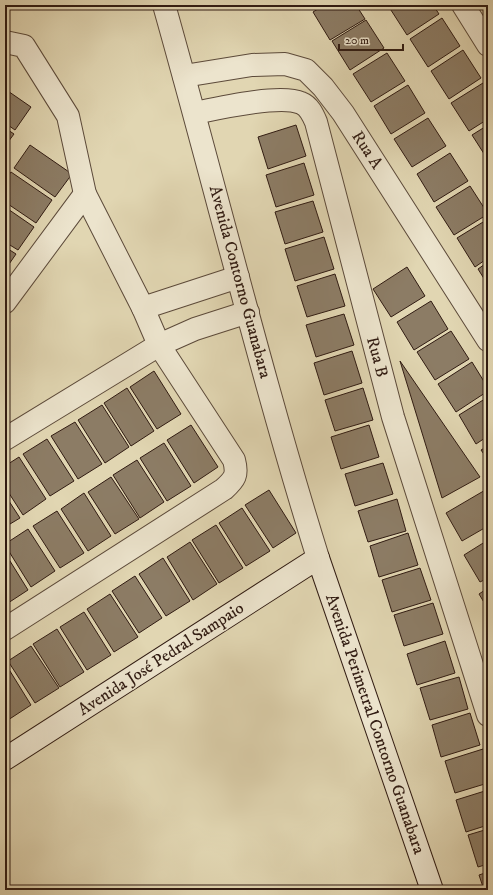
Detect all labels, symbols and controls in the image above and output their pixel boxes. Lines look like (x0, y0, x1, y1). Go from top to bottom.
scale bar (339, 26, 403, 52)
text: 20 m (345, 33, 369, 48)
street label: Rua A (347, 127, 388, 173)
street label: Avenida Contorno Guanabara (204, 183, 277, 382)
street label: Rua B (361, 334, 393, 380)
street label: Avenida Perimetral Contorno Guanabara (320, 591, 430, 858)
street label: Avenida José Pedral Sampaio (74, 597, 248, 721)

